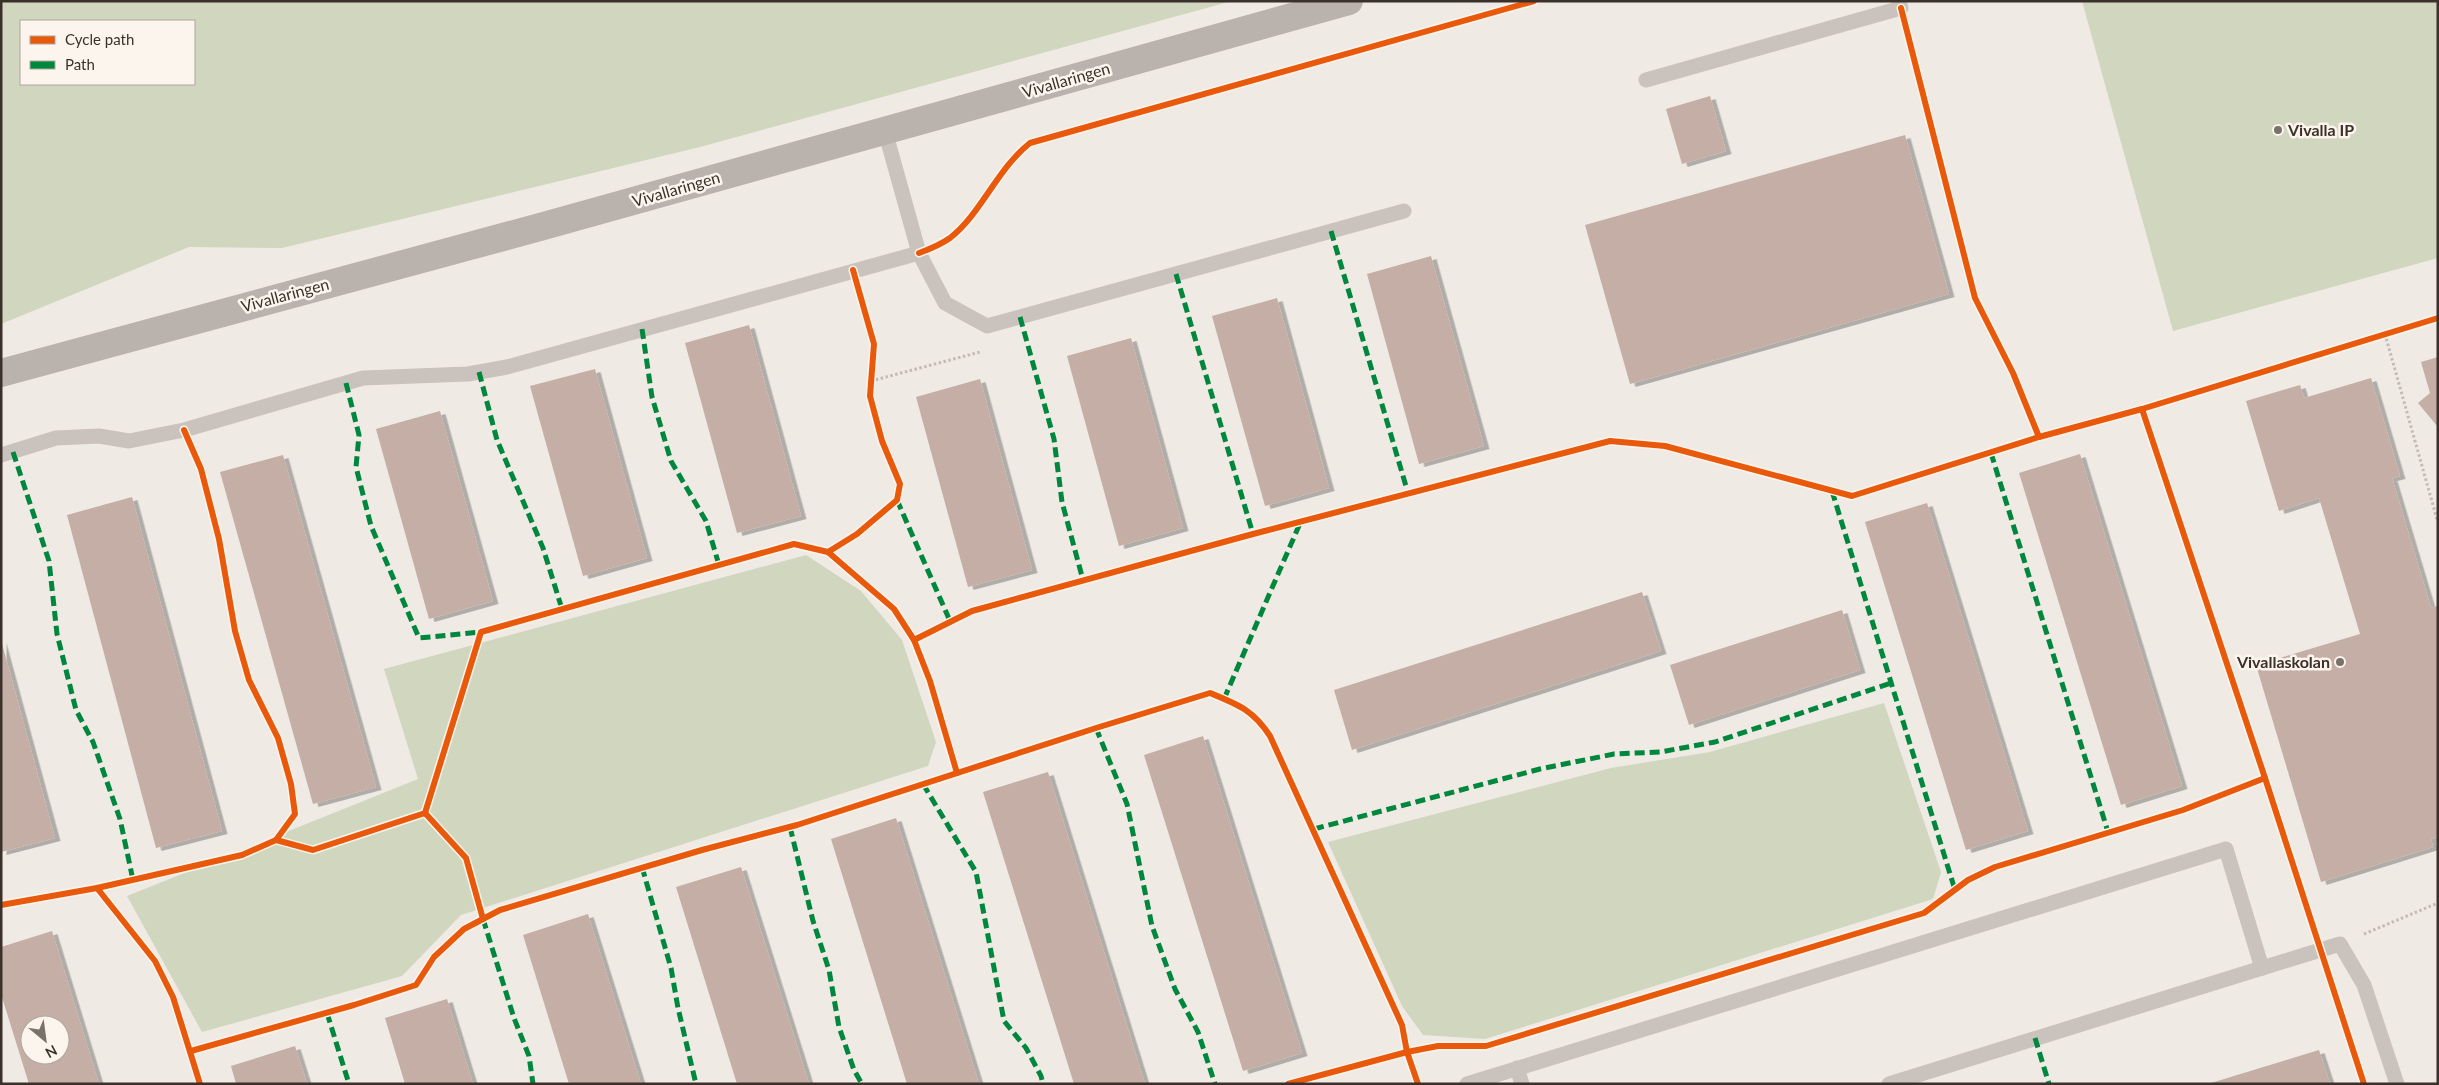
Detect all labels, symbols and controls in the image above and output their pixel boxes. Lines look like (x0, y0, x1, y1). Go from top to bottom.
legend (20, 20, 195, 85)
text: Cycle path (65, 30, 134, 48)
text: Path (65, 55, 95, 73)
street label: Vivallaringen (1020, 58, 1112, 101)
place label: Vivalla IP (2287, 120, 2354, 139)
marker: Vivalla IP (2272, 124, 2284, 136)
street label: Vivallaringen (630, 167, 722, 210)
street label: Vivallaringen (239, 274, 331, 315)
place label: Vivallaskolan (2236, 652, 2330, 671)
marker: Vivallaskolan (2334, 656, 2346, 668)
north arrow (20, 1015, 70, 1065)
text: N (43, 1042, 60, 1062)

